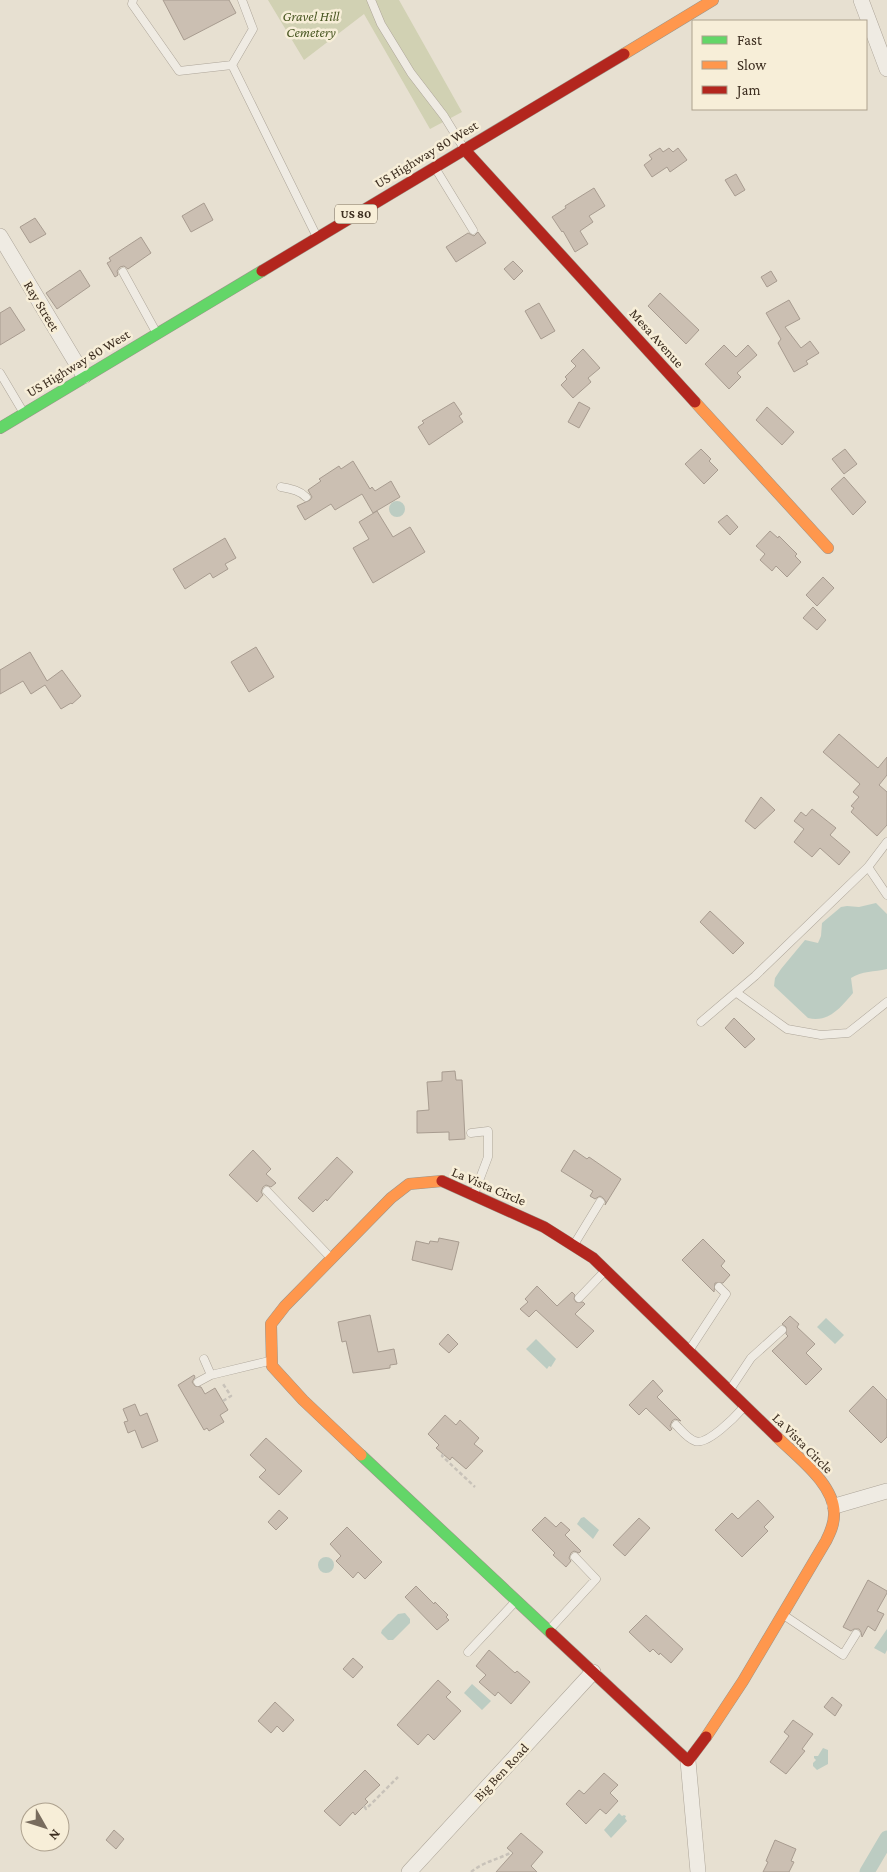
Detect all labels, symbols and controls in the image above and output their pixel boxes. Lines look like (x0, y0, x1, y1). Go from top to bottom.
park label: Gravel Hill Cemetery (282, 8, 340, 40)
legend (692, 20, 867, 110)
text: Fast (737, 32, 763, 48)
text: Slow (737, 57, 767, 73)
text: Jam (735, 82, 760, 99)
street label: US Highway 80 West (371, 117, 481, 191)
road number: US 80 (335, 204, 377, 223)
street label: Ray Street (21, 278, 63, 334)
street label: Mesa Avenue (626, 305, 688, 371)
street label: US Highway 80 West (23, 326, 133, 400)
street label: La Vista Circle (450, 1163, 528, 1209)
street label: La Vista Circle (769, 1409, 837, 1477)
street label: Big Ben Road (470, 1739, 532, 1804)
north arrow (20, 1802, 70, 1852)
text: N (46, 1826, 64, 1844)

